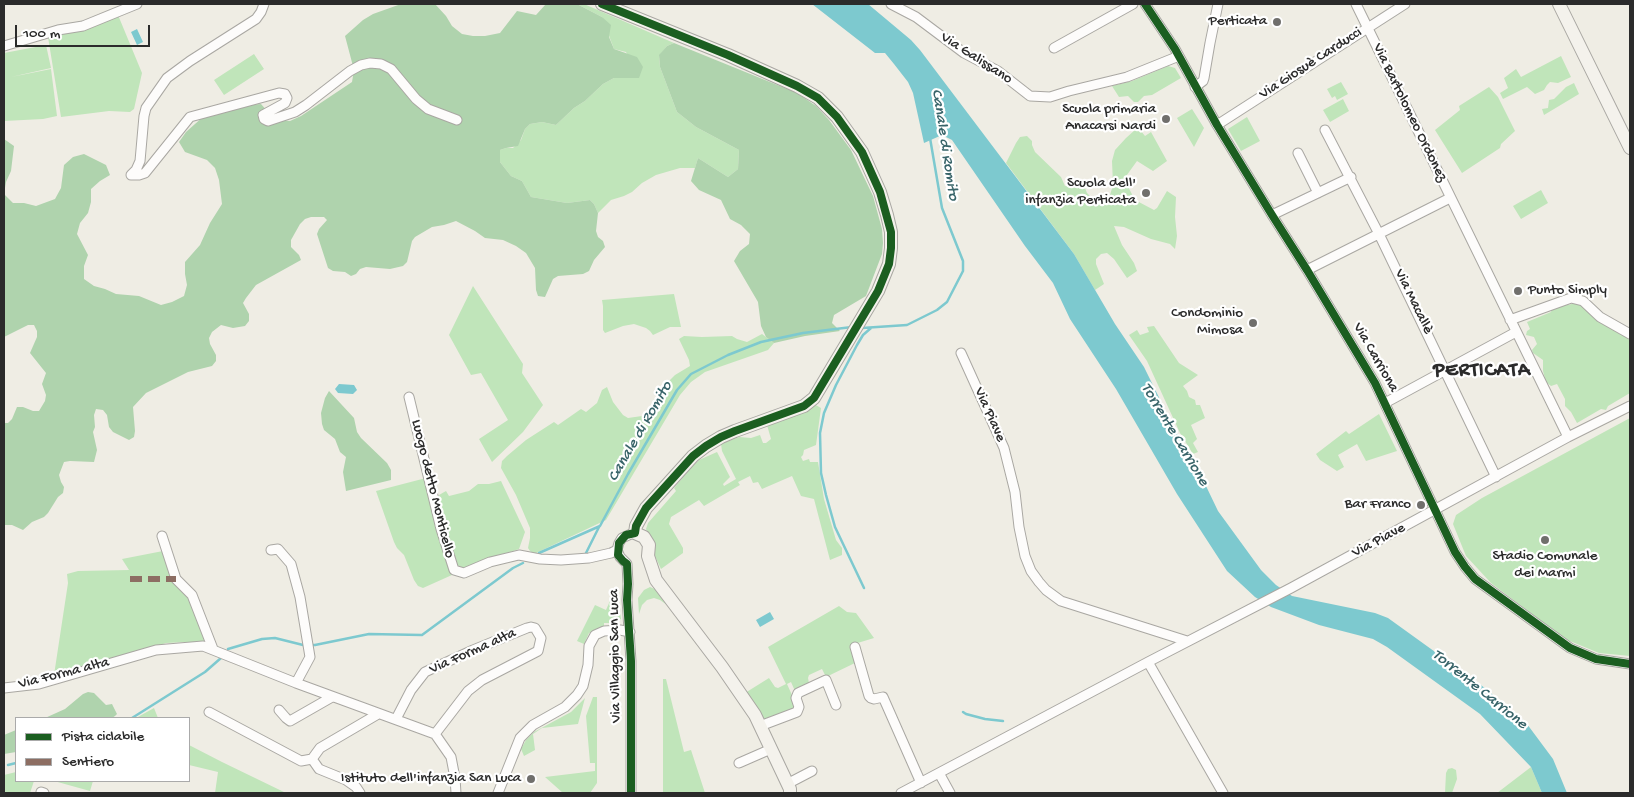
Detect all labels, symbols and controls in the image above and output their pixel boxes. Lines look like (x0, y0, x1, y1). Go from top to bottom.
place label: Perticata (1208, 13, 1267, 31)
scale bar (18, 15, 152, 47)
marker: Perticata (1271, 16, 1283, 28)
street label: Via Giosuè Carducci (1256, 24, 1366, 104)
text: 100 m (23, 25, 60, 43)
street label: Via Galissano (937, 29, 1015, 89)
street label: Via Bartolomeo Ordonez (1368, 41, 1450, 185)
water label: Canale di Romito (926, 88, 962, 202)
place label: Scuola primaria Anacarsi Nardi (1062, 101, 1156, 136)
marker: Scuola primaria Anacarsi Nardi (1160, 113, 1172, 125)
place label: Scuola dell' infanzia Perticata (1025, 175, 1136, 210)
marker: Scuola dell' infanzia Perticata (1140, 187, 1152, 199)
street label: Via Macallè (1390, 267, 1436, 337)
place label: Punto Simply (1528, 282, 1607, 300)
marker: Punto Simply (1512, 285, 1524, 297)
place label: Condominio Mimosa (1171, 305, 1243, 340)
marker: Condominio Mimosa (1247, 317, 1259, 329)
street label: Via Carriona (1348, 320, 1402, 396)
district label: PERTICATA (1432, 360, 1532, 384)
water label: Canale di Romito (605, 378, 677, 486)
water label: Torrente Carrione (1136, 380, 1212, 490)
street label: Via Piave (969, 385, 1009, 445)
street label: Luogo detto Monticello (406, 418, 458, 560)
place label: Bar Franco (1345, 496, 1411, 514)
marker: Bar Franco (1415, 499, 1427, 511)
street label: Via Piave (1349, 520, 1409, 562)
marker: Stadio Comunale dei Marmi (1539, 534, 1551, 546)
place label: Stadio Comunale dei Marmi (1493, 548, 1597, 583)
street label: Via Villaggio San Luca (606, 589, 626, 723)
street label: Via Forma alta (427, 625, 519, 679)
water label: Torrente Carrione (1428, 646, 1530, 734)
street label: Via Forma alta (17, 654, 111, 694)
legend (15, 717, 190, 782)
text: Pista ciclabile (62, 728, 144, 746)
text: Sentiero (62, 753, 114, 771)
place label: Istituto dell'infanzia San Luca (341, 770, 521, 788)
marker: Istituto dell'infanzia San Luca (525, 773, 537, 785)

